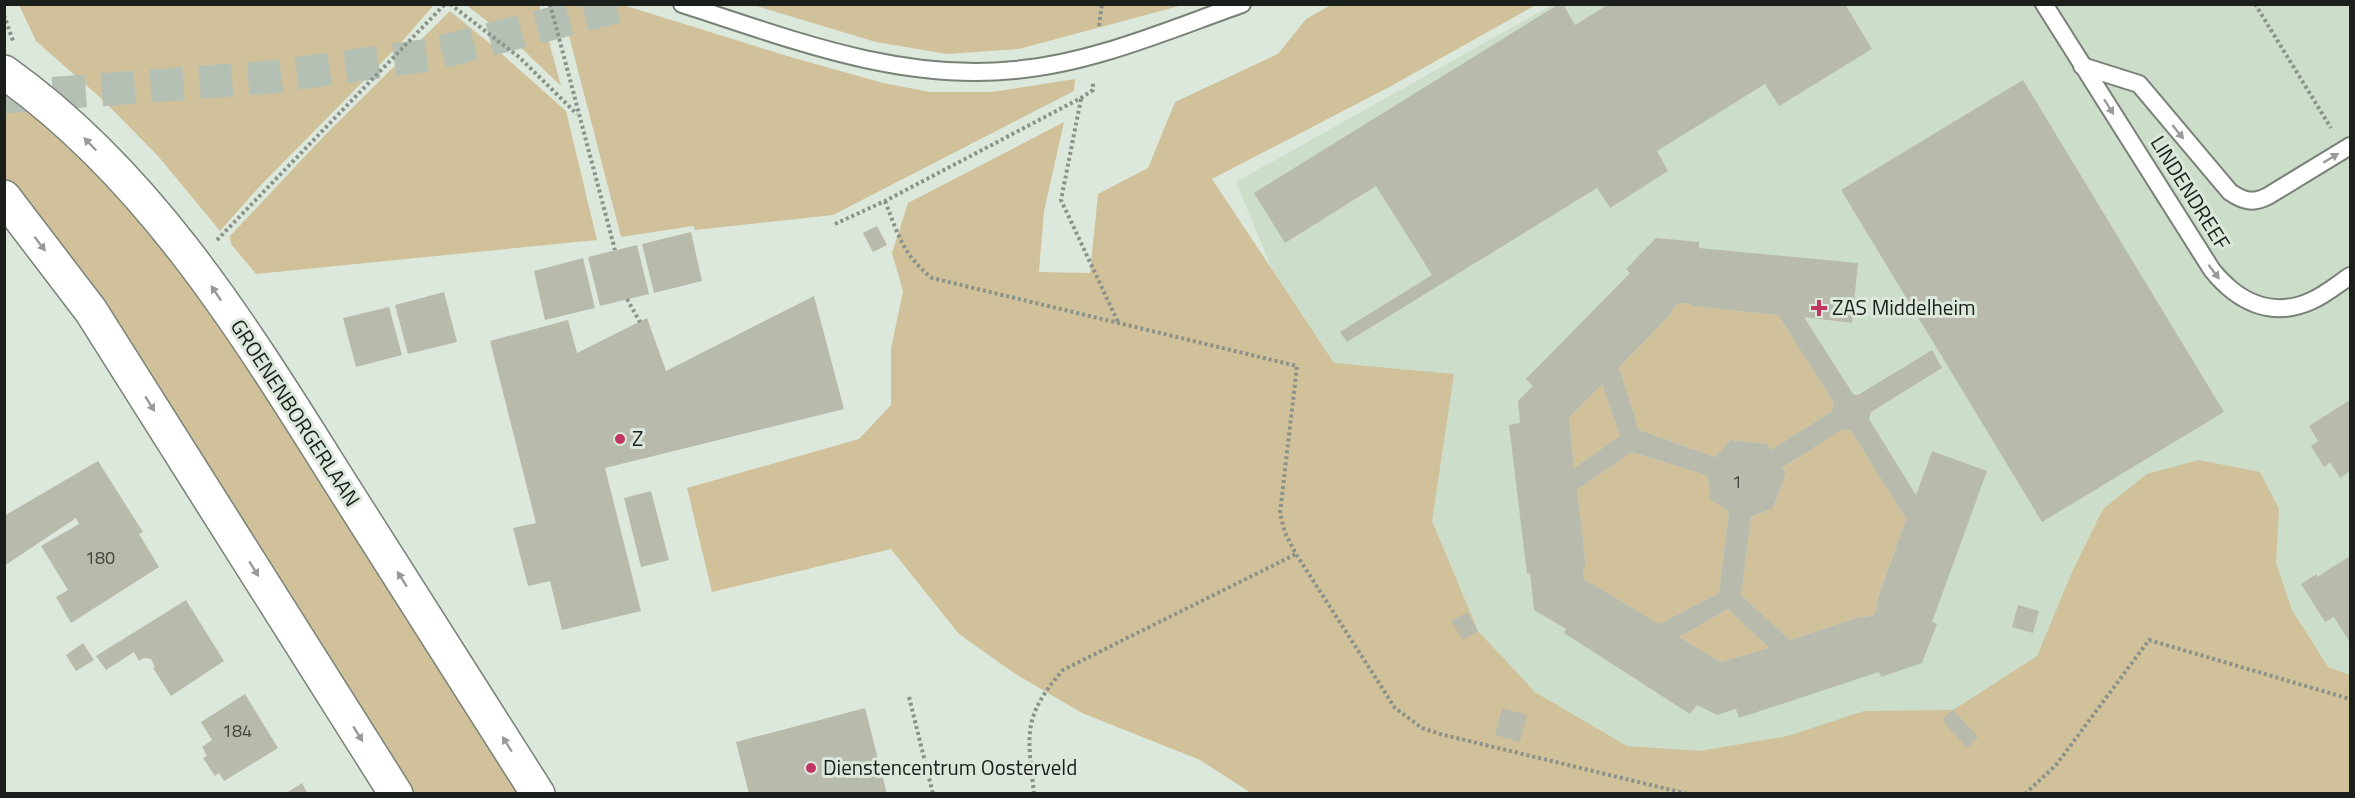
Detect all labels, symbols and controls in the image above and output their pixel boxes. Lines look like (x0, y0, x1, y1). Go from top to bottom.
one-way arrow (2103, 99, 2115, 115)
one-way arrow (2171, 124, 2184, 139)
street label: LINDENDREEF (2143, 129, 2239, 256)
one-way arrow (83, 137, 97, 152)
one-way arrow (2323, 152, 2339, 163)
one-way arrow (34, 236, 46, 251)
one-way arrow (2207, 264, 2219, 279)
one-way arrow (210, 285, 222, 301)
place label: ZAS Middelheim (1832, 291, 1976, 323)
marker: ZAS Middelheim (1810, 299, 1828, 317)
street label: GROENENBORGERLAAN (223, 312, 369, 513)
one-way arrow (145, 396, 156, 412)
place label: Z (632, 422, 643, 454)
marker: Z (613, 432, 627, 446)
house number: 1 (1732, 468, 1742, 495)
house number: 180 (85, 544, 115, 571)
one-way arrow (249, 561, 260, 577)
one-way arrow (397, 571, 408, 588)
house number: 184 (222, 717, 252, 744)
one-way arrow (353, 726, 364, 742)
one-way arrow (501, 736, 512, 752)
place label: Dienstencentrum Oosterveld (823, 751, 1077, 783)
marker: Dienstencentrum Oosterveld (804, 761, 818, 775)

